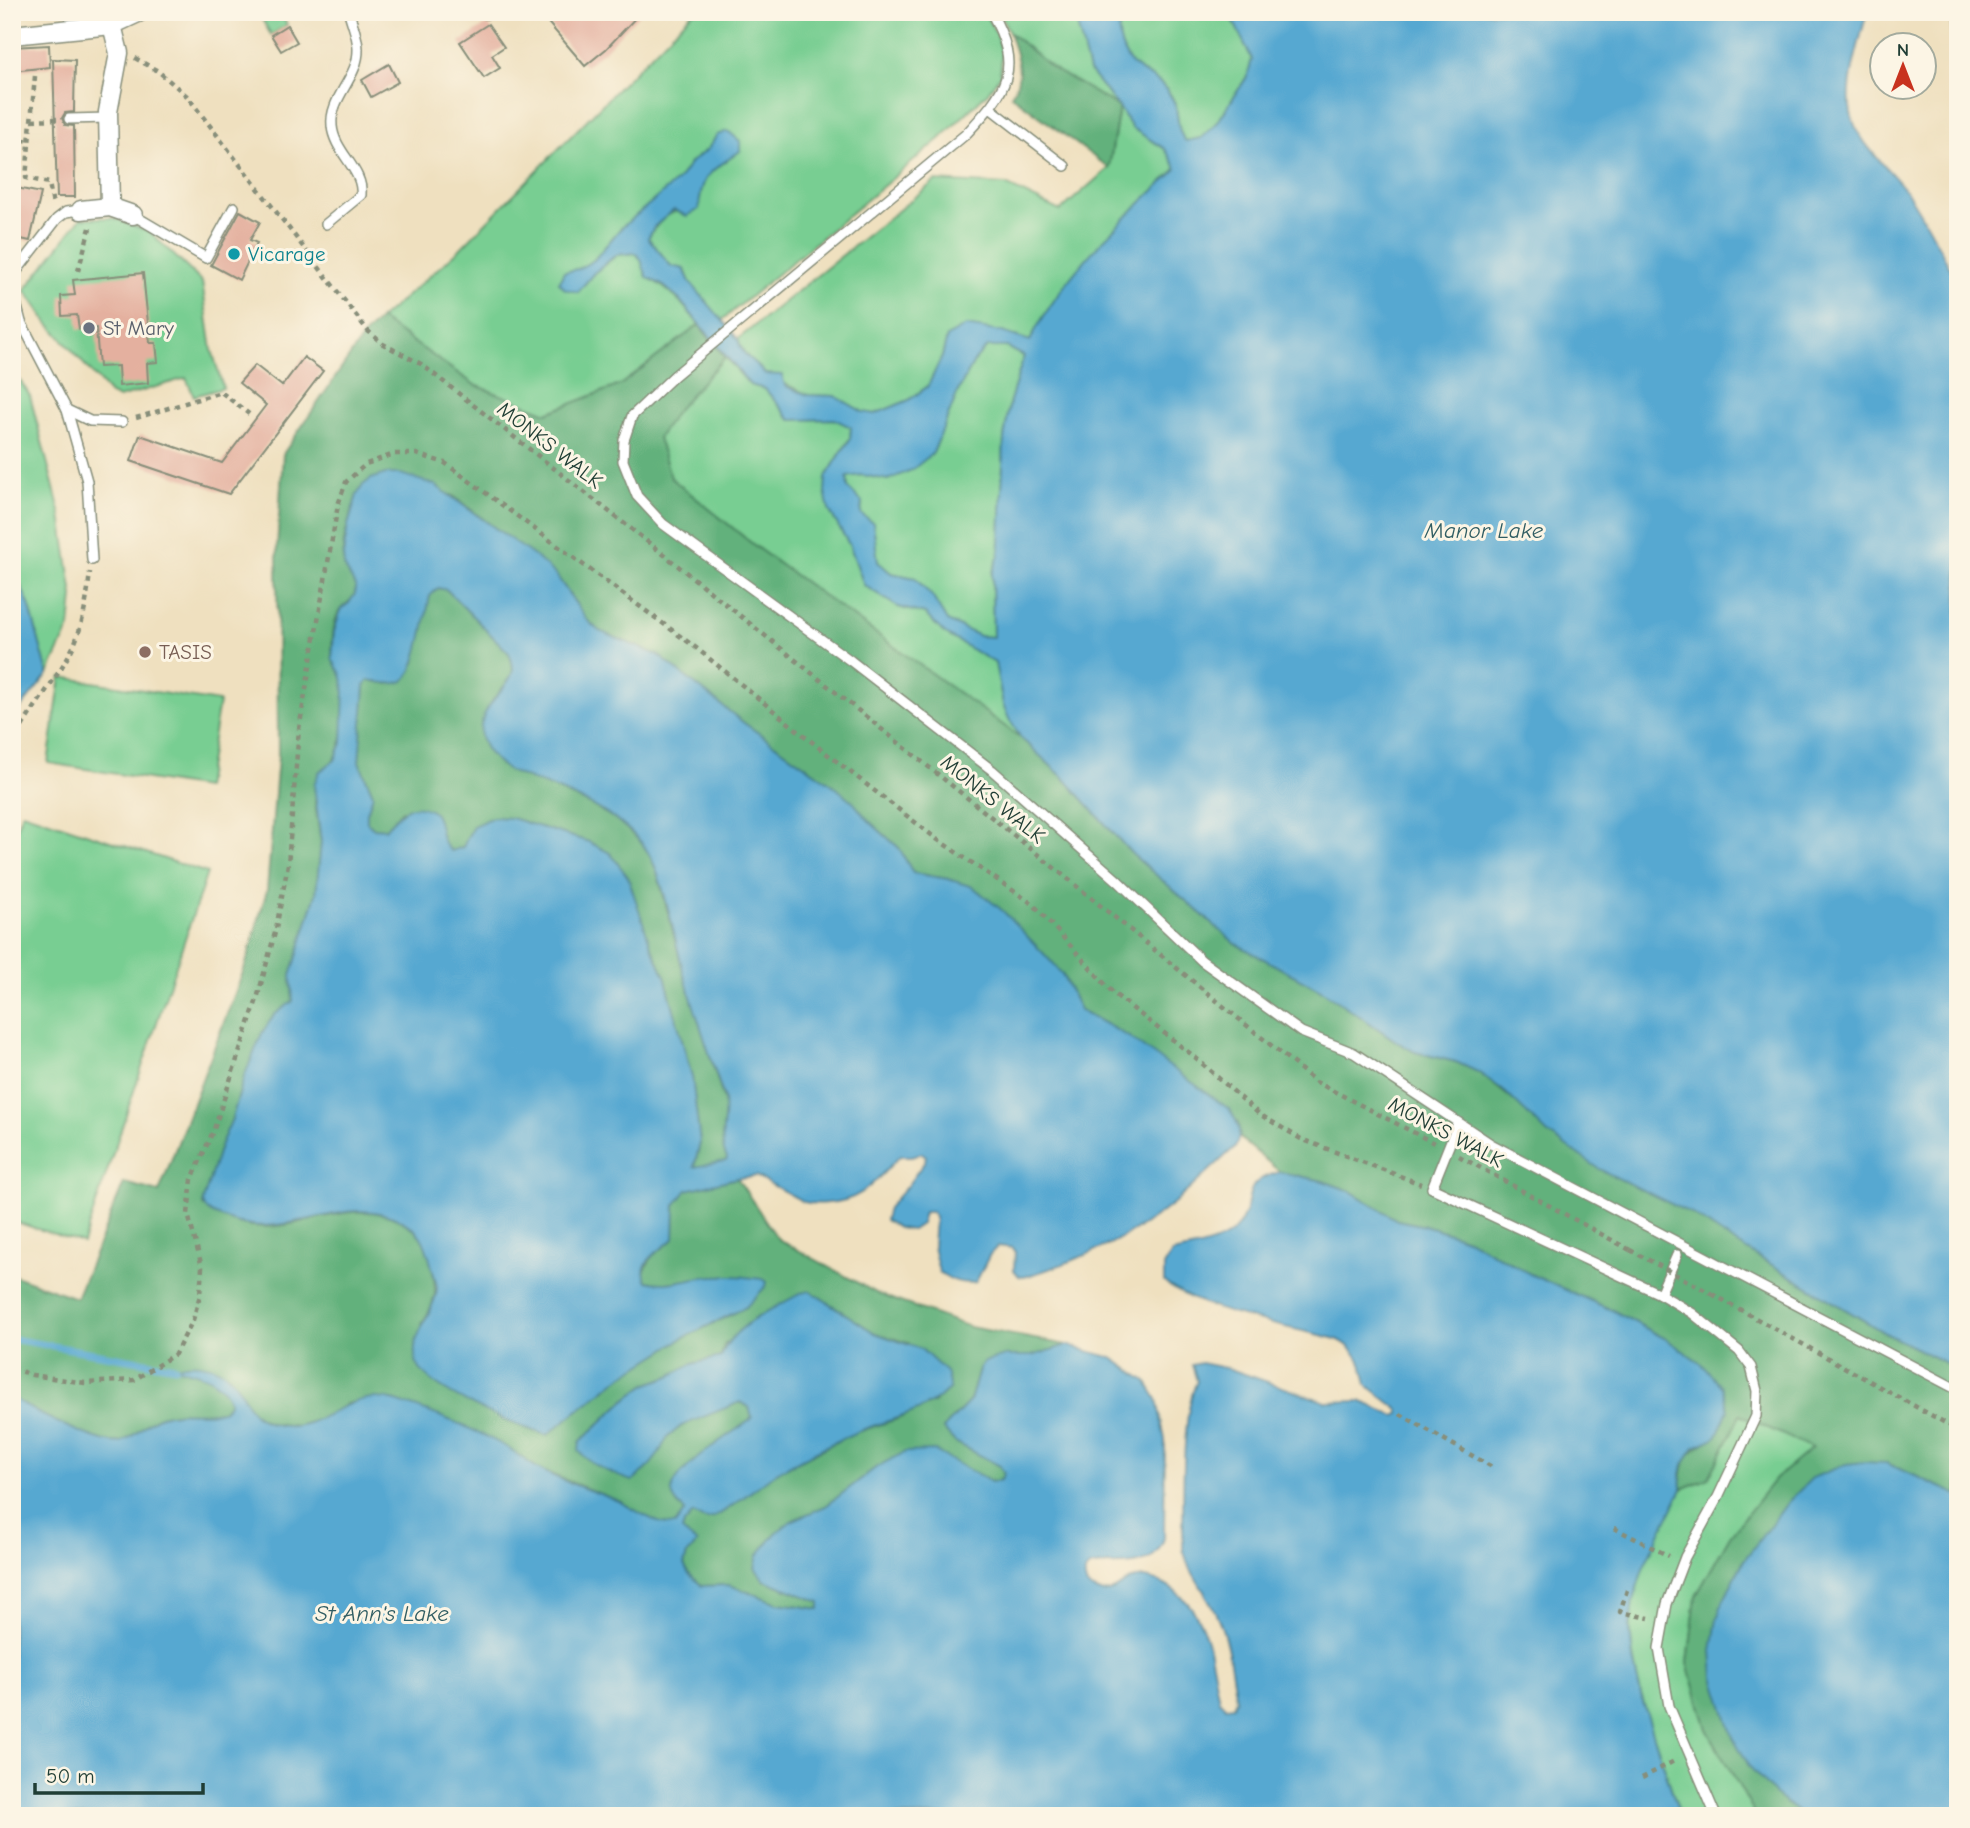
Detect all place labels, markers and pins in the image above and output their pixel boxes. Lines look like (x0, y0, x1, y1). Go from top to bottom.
place label: Vicarage (248, 242, 325, 266)
marker: Vicarage (226, 246, 242, 262)
place label: St Mary (103, 316, 174, 340)
marker: St Mary (81, 320, 97, 336)
place label: TASIS (159, 640, 212, 664)
marker: TASIS (137, 644, 153, 660)

